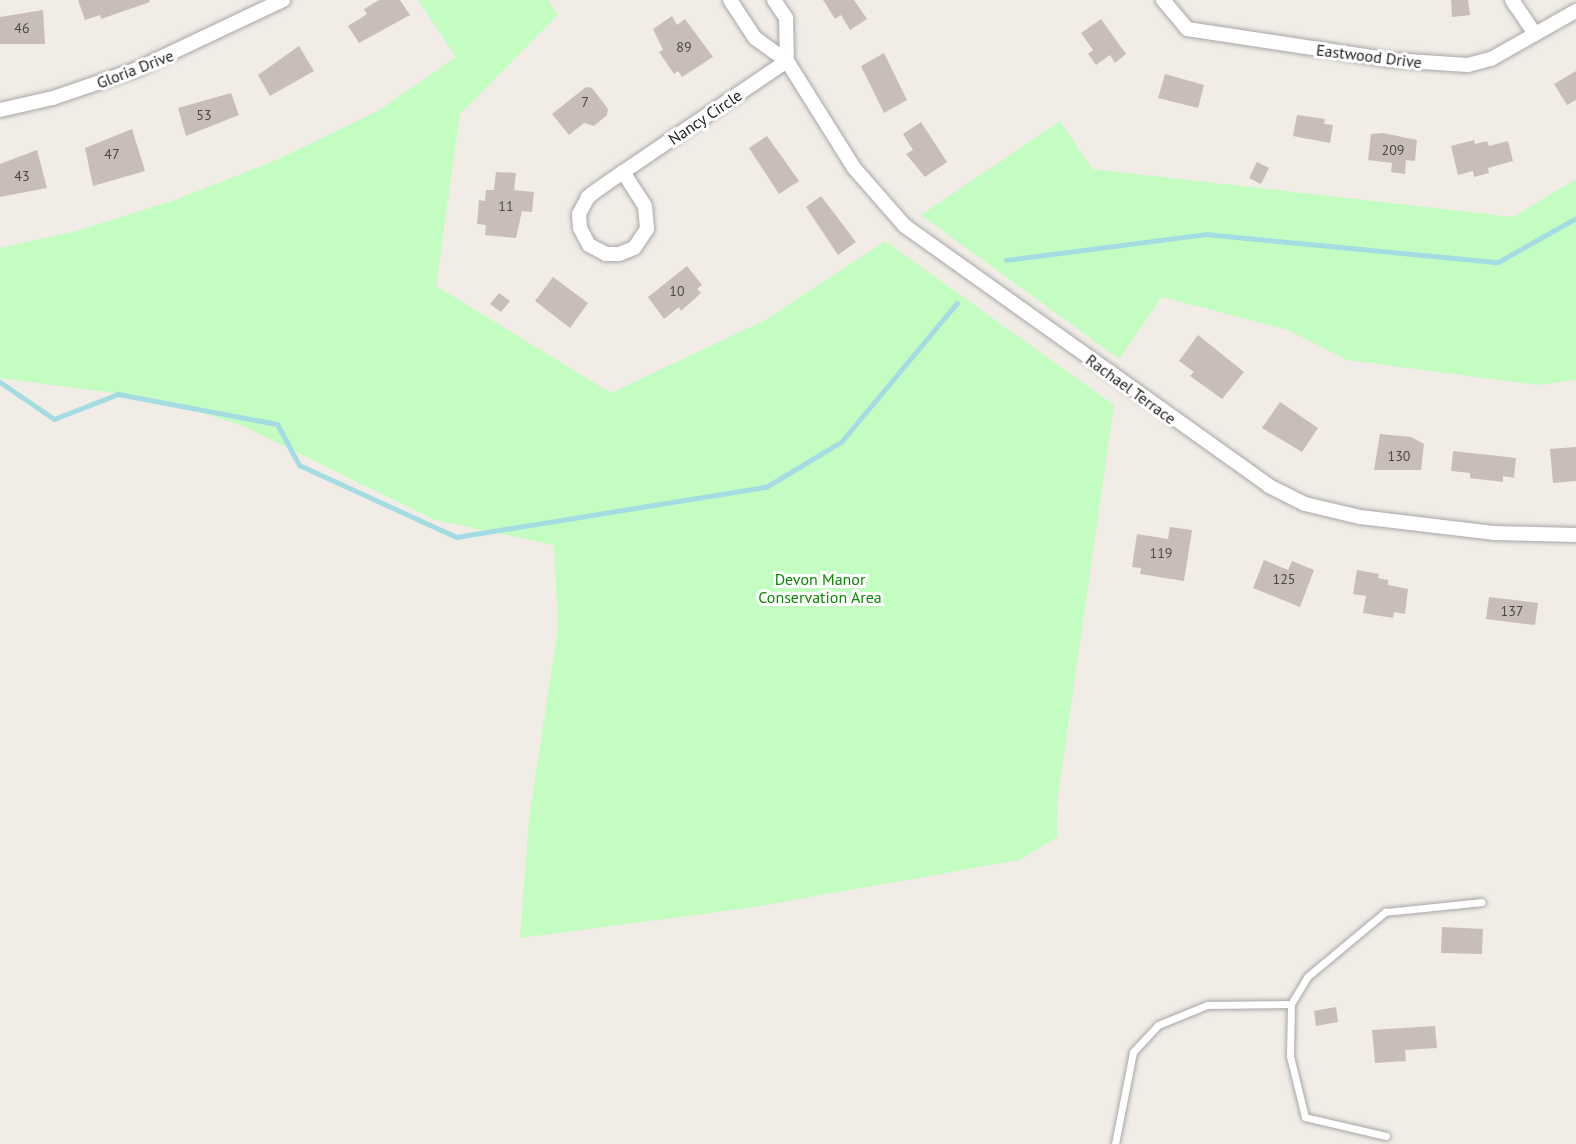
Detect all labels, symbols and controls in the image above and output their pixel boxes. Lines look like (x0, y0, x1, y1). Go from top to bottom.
house number: 46 (14, 20, 30, 36)
house number: 89 (676, 39, 692, 55)
street label: Eastwood Drive (1315, 40, 1423, 72)
street label: Gloria Drive (94, 46, 176, 92)
street label: Nancy Circle (664, 85, 746, 149)
house number: 7 (581, 94, 589, 110)
house number: 53 (196, 107, 212, 123)
house number: 209 (1382, 142, 1404, 158)
house number: 47 (104, 146, 120, 162)
house number: 43 (14, 168, 30, 184)
house number: 11 (498, 198, 514, 214)
house number: 10 (669, 283, 685, 299)
street label: Rachael Terrace (1082, 350, 1180, 428)
house number: 130 (1388, 448, 1410, 464)
house number: 119 (1150, 545, 1172, 561)
park label: Devon Manor Conservation Area (758, 569, 882, 607)
house number: 125 (1273, 571, 1295, 587)
house number: 137 (1501, 603, 1523, 619)

